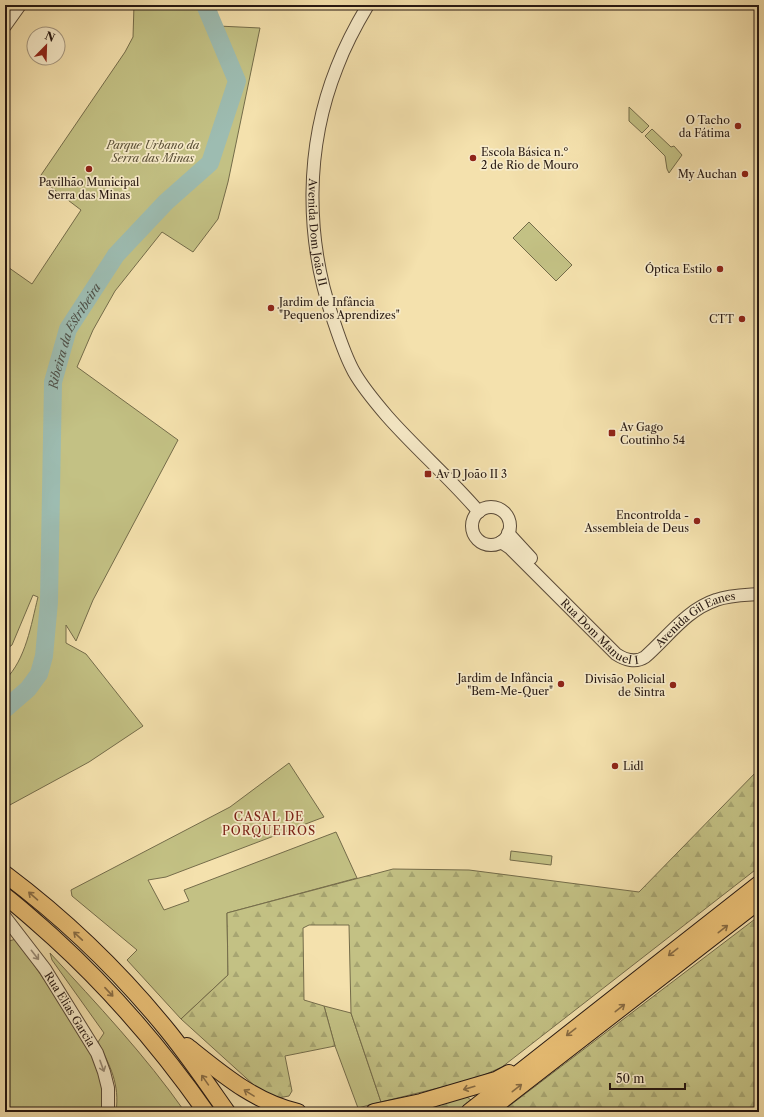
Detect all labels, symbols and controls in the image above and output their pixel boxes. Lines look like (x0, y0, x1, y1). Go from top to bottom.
north arrow (26, 26, 66, 66)
text: N (43, 28, 57, 45)
place label: O Tacho da Fátima (679, 113, 730, 140)
marker: O Tacho da Fátima (733, 121, 743, 131)
park label: Parque Urbano da Serra das Minas (106, 138, 200, 165)
place label: Escola Básica n.º 2 de Rio de Mouro (481, 145, 579, 172)
marker: Escola Básica n.º 2 de Rio de Mouro (468, 153, 478, 163)
marker: Pavilhão Municipal Serra das Minas (84, 164, 94, 174)
place label: My Auchan (678, 167, 737, 181)
marker: My Auchan (740, 169, 750, 179)
place label: Pavilhão Municipal Serra das Minas (39, 175, 140, 202)
street label: Avenida Dom João II (305, 177, 330, 287)
place label: Óptica Estilo (645, 262, 712, 276)
marker: Óptica Estilo (715, 264, 725, 274)
water label: Ribeira da Estribeira (45, 280, 104, 390)
place label: Jardim de Infância "Pequenos Aprendizes" (277, 295, 400, 322)
marker: Jardim de Infância "Pequenos Aprendizes" (266, 303, 276, 313)
place label: CTT (709, 312, 735, 326)
marker: CTT (737, 314, 747, 324)
place label: Av Gago Coutinho 54 (619, 420, 685, 447)
marker: Av Gago Coutinho 54 (607, 428, 617, 438)
place label: Av D João II 3 (435, 467, 507, 481)
marker: Av D João II 3 (423, 469, 433, 479)
place label: EncontroIda - Assembleia de Deus (583, 508, 689, 535)
marker: EncontroIda - Assembleia de Deus (692, 516, 702, 526)
street label: Avenida Gil Eanes (652, 589, 736, 651)
street label: Rua Dom Manuel I (558, 596, 640, 667)
place label: Jardim de Infância "Bem-Me-Quer" (455, 671, 553, 698)
place label: Divisão Policial de Sintra (585, 672, 666, 699)
marker: Jardim de Infância "Bem-Me-Quer" (556, 679, 566, 689)
marker: Divisão Policial de Sintra (668, 680, 678, 690)
place label: Lidl (623, 759, 644, 773)
marker: Lidl (610, 761, 620, 771)
district label: CASAL DE PORQUEIROS (222, 809, 316, 838)
one-way arrow (28, 892, 38, 901)
one-way arrow (717, 924, 728, 933)
one-way arrow (73, 932, 83, 941)
one-way arrow (668, 947, 679, 956)
one-way arrow (31, 950, 39, 961)
street label: Rua Elias Garcia (42, 969, 98, 1049)
one-way arrow (104, 987, 114, 997)
one-way arrow (615, 1004, 626, 1013)
one-way arrow (565, 1027, 576, 1036)
one-way arrow (99, 1060, 107, 1072)
scale bar (610, 1065, 685, 1091)
text: 50 m (616, 1071, 645, 1086)
one-way arrow (201, 1075, 209, 1086)
one-way arrow (512, 1084, 523, 1092)
one-way arrow (462, 1085, 475, 1092)
one-way arrow (243, 1088, 255, 1096)

